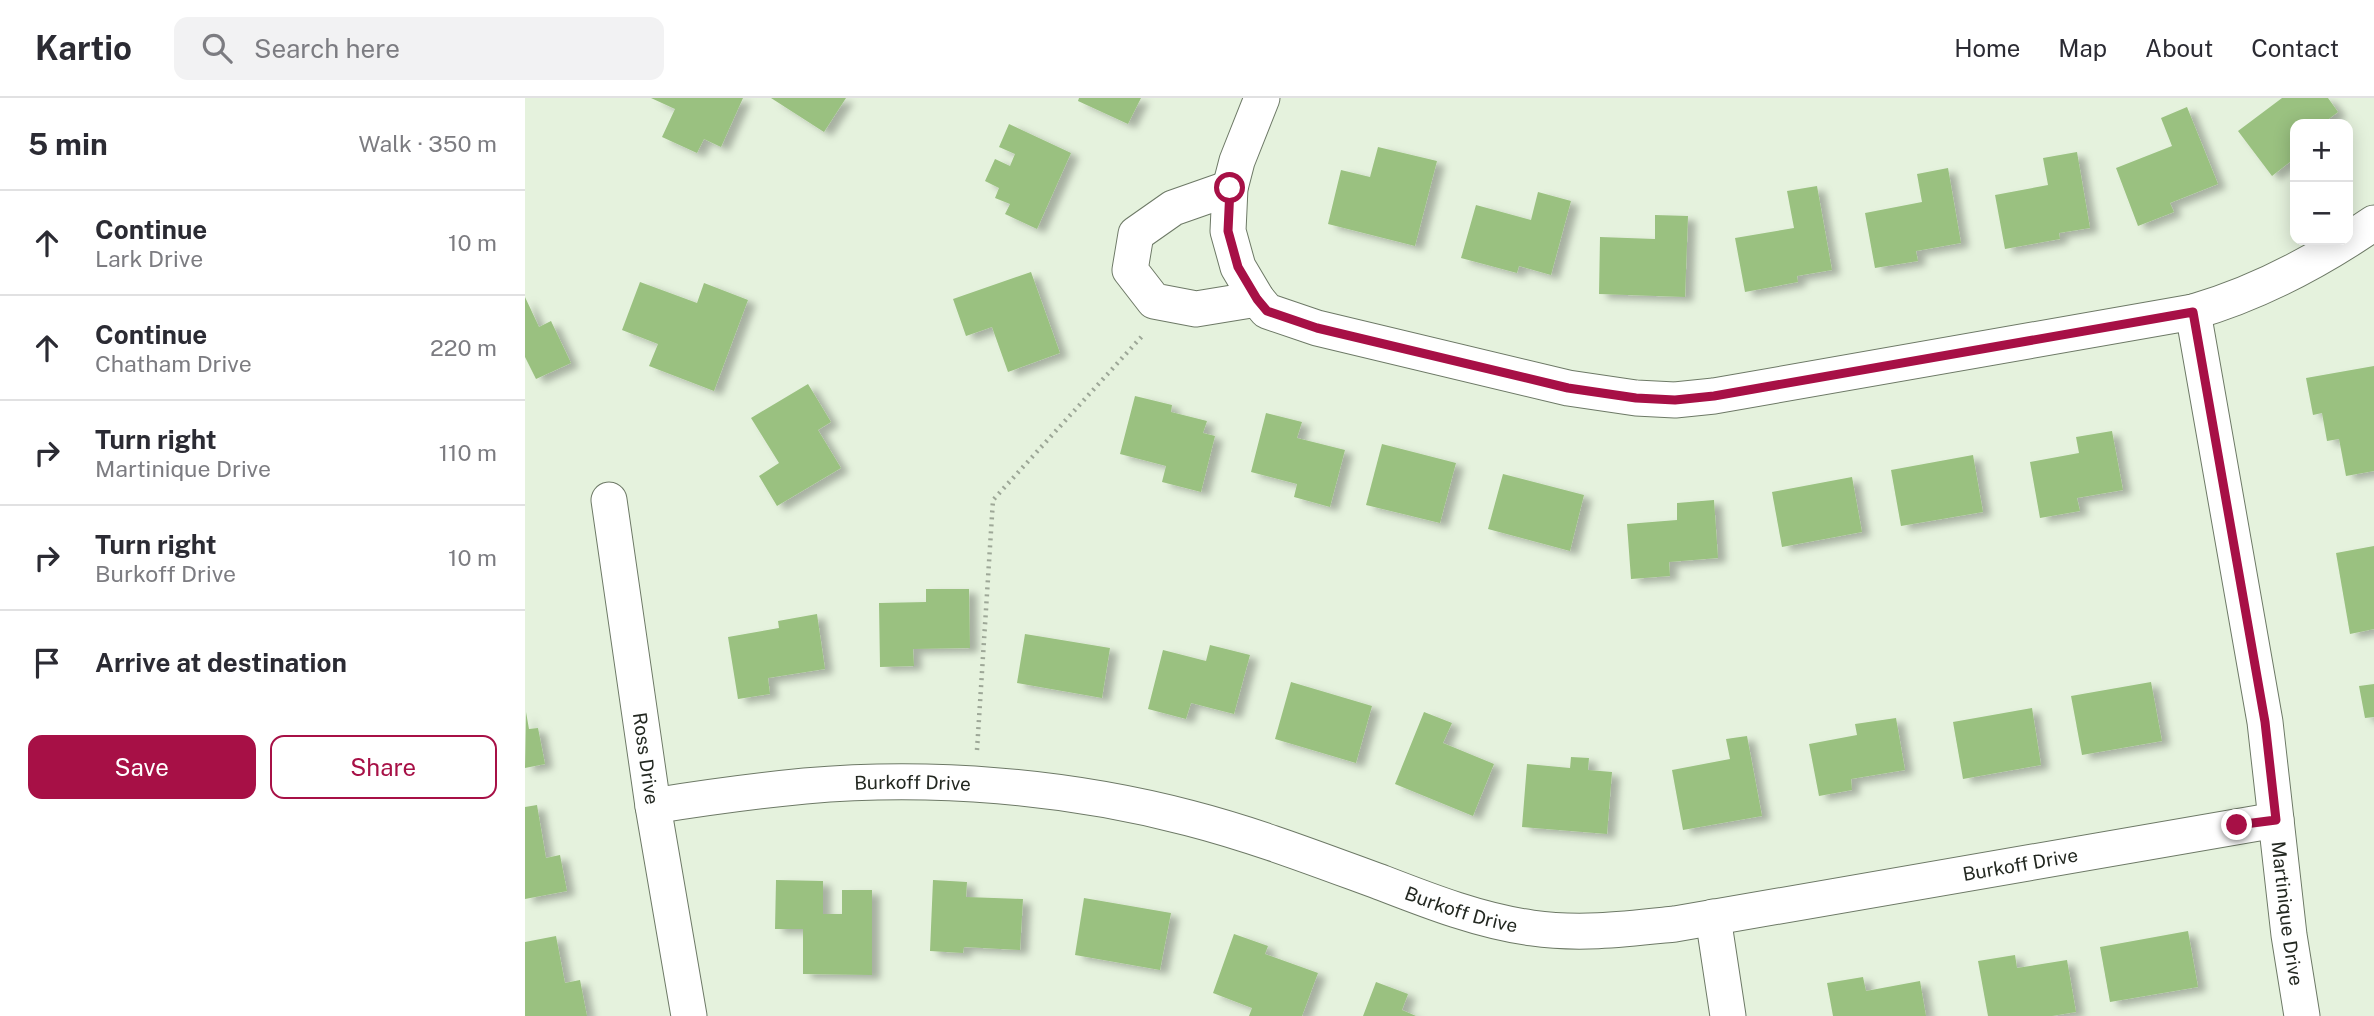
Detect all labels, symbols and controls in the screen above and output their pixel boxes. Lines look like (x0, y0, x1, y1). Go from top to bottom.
search box (174, 17, 664, 80)
text: Kartio (35, 29, 132, 67)
icon: search (198, 29, 236, 67)
text: Search here (254, 33, 400, 64)
text: Home (1954, 34, 2020, 62)
text: Map (2058, 34, 2107, 62)
text: About (2145, 34, 2213, 62)
text: Contact (2251, 34, 2339, 62)
map controls (2290, 119, 2353, 245)
button: + (2290, 119, 2353, 182)
text: 5 min (28, 126, 108, 162)
text: Walk · 350 m (358, 130, 497, 157)
route start (1214, 172, 1245, 203)
button: − (2290, 182, 2353, 245)
text: Continue (95, 214, 207, 245)
icon: ahead (28, 224, 66, 262)
text: 10 m (448, 229, 497, 256)
text: Lark Drive (95, 245, 203, 272)
text: Continue (95, 319, 207, 350)
icon: ahead (28, 329, 66, 367)
text: 220 m (430, 334, 497, 361)
text: Chatham Drive (95, 350, 252, 377)
text: Turn right (95, 424, 217, 455)
icon: right (28, 434, 66, 472)
text: 110 m (439, 439, 497, 466)
text: Martinique Drive (95, 455, 271, 482)
text: Turn right (95, 529, 217, 560)
icon: right (28, 539, 66, 577)
text: 10 m (448, 544, 497, 571)
text: Burkoff Drive (95, 560, 236, 587)
icon: arrive (28, 644, 66, 682)
text: Arrive at destination (95, 647, 347, 678)
street label: Ross Drive (629, 711, 664, 806)
button: Save (28, 735, 256, 799)
button: Share (270, 735, 497, 799)
street label: Burkoff Drive (854, 771, 971, 795)
route end (2221, 809, 2252, 840)
street label: Martinique Drive (2268, 840, 2308, 987)
street label: Burkoff Drive (1961, 843, 2080, 885)
street label: Burkoff Drive (1402, 882, 1519, 937)

